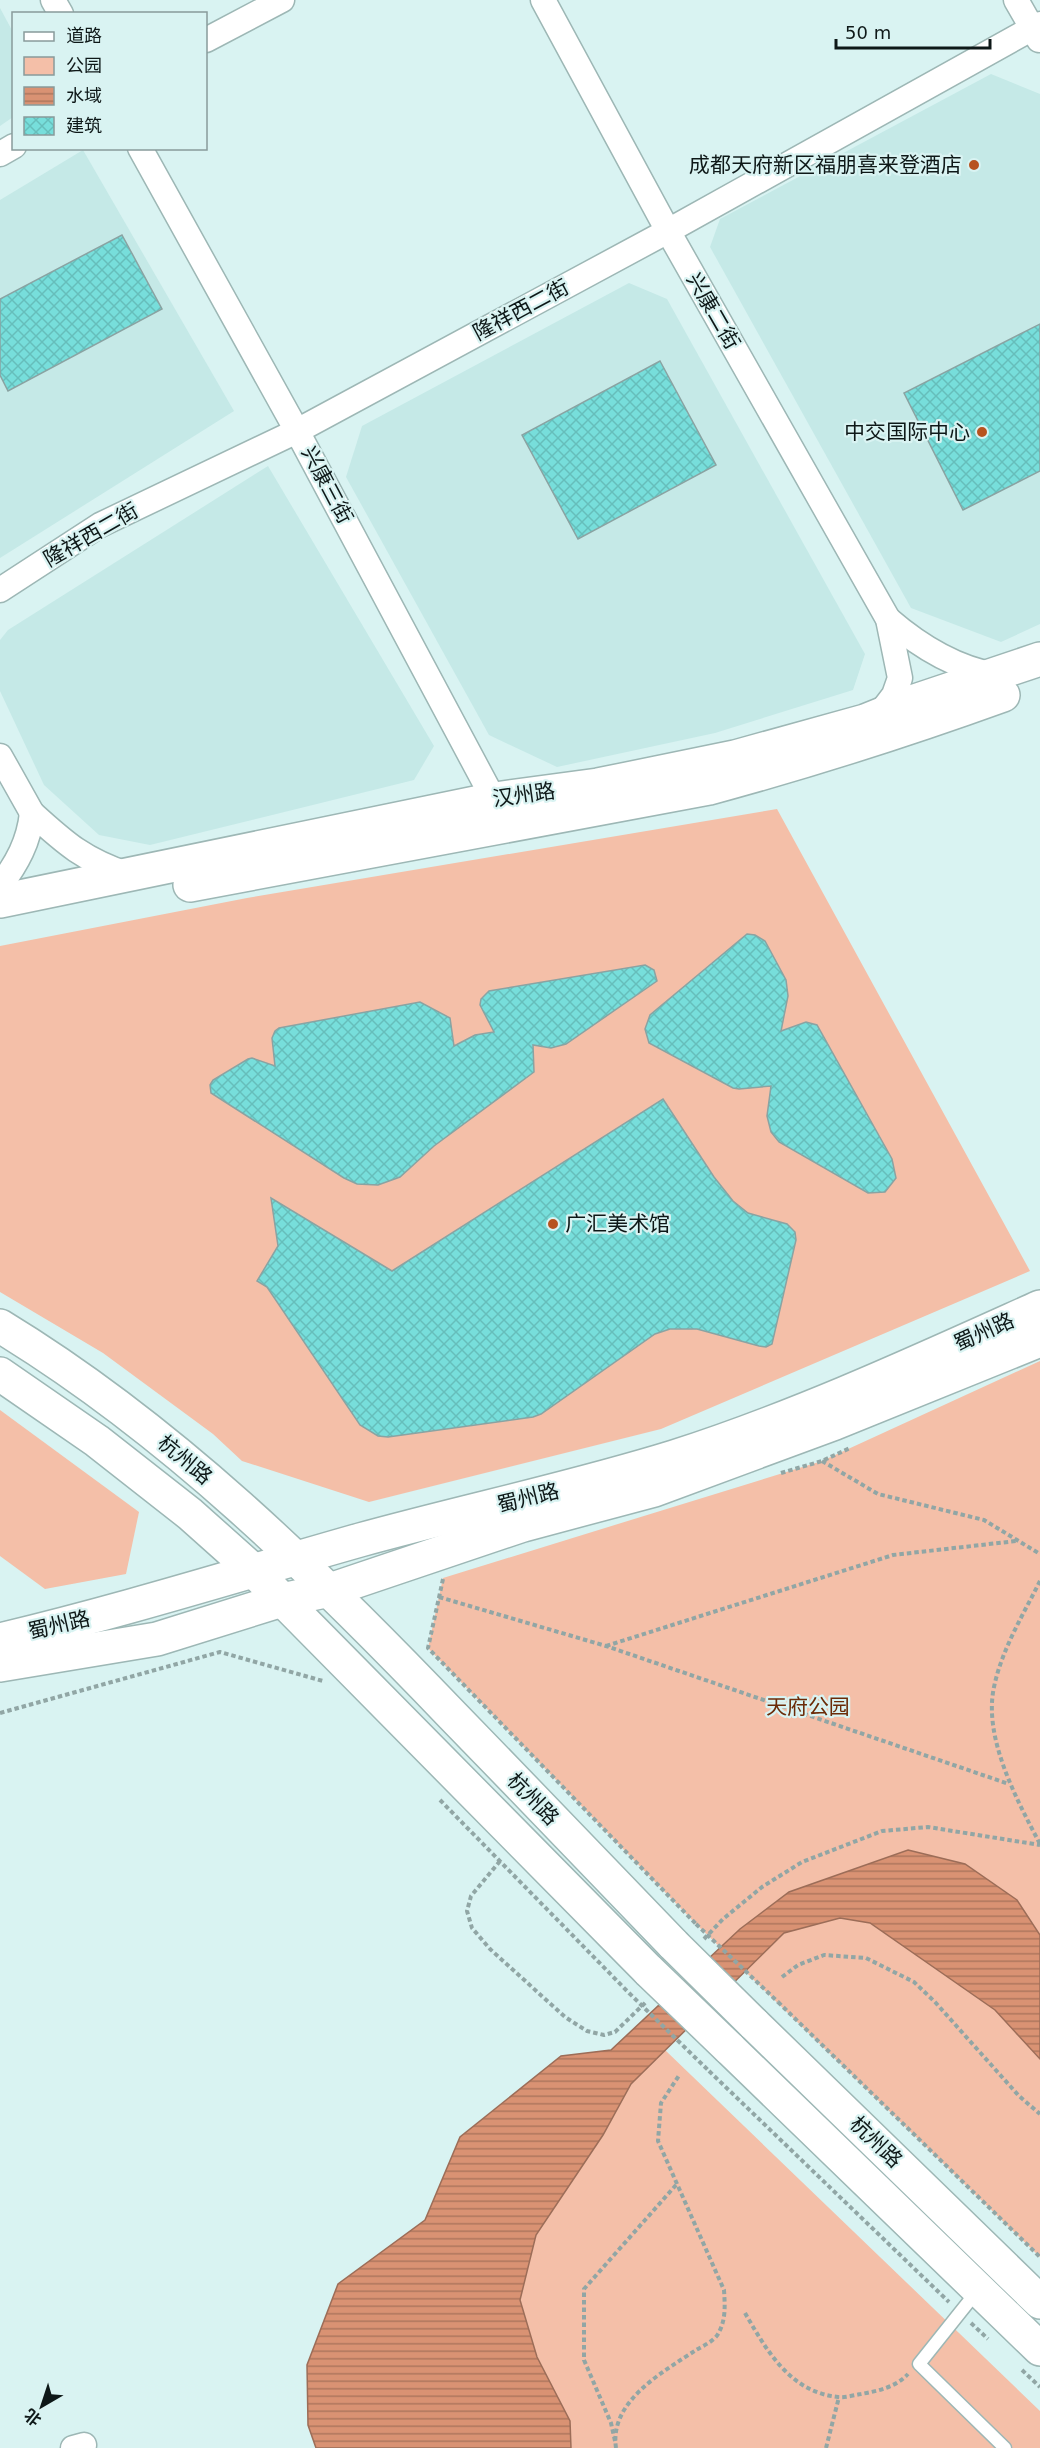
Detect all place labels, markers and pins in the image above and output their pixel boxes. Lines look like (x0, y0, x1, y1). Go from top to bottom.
place label: 成都天府新区福朋喜来登酒店 (689, 153, 962, 177)
marker: 成都天府新区福朋喜来登酒店 (967, 158, 981, 172)
place label: 中交国际中心 (844, 420, 970, 444)
marker: 中交国际中心 (975, 425, 989, 439)
place label: 广汇美术馆 (565, 1212, 670, 1236)
marker: 广汇美术馆 (546, 1217, 560, 1231)

